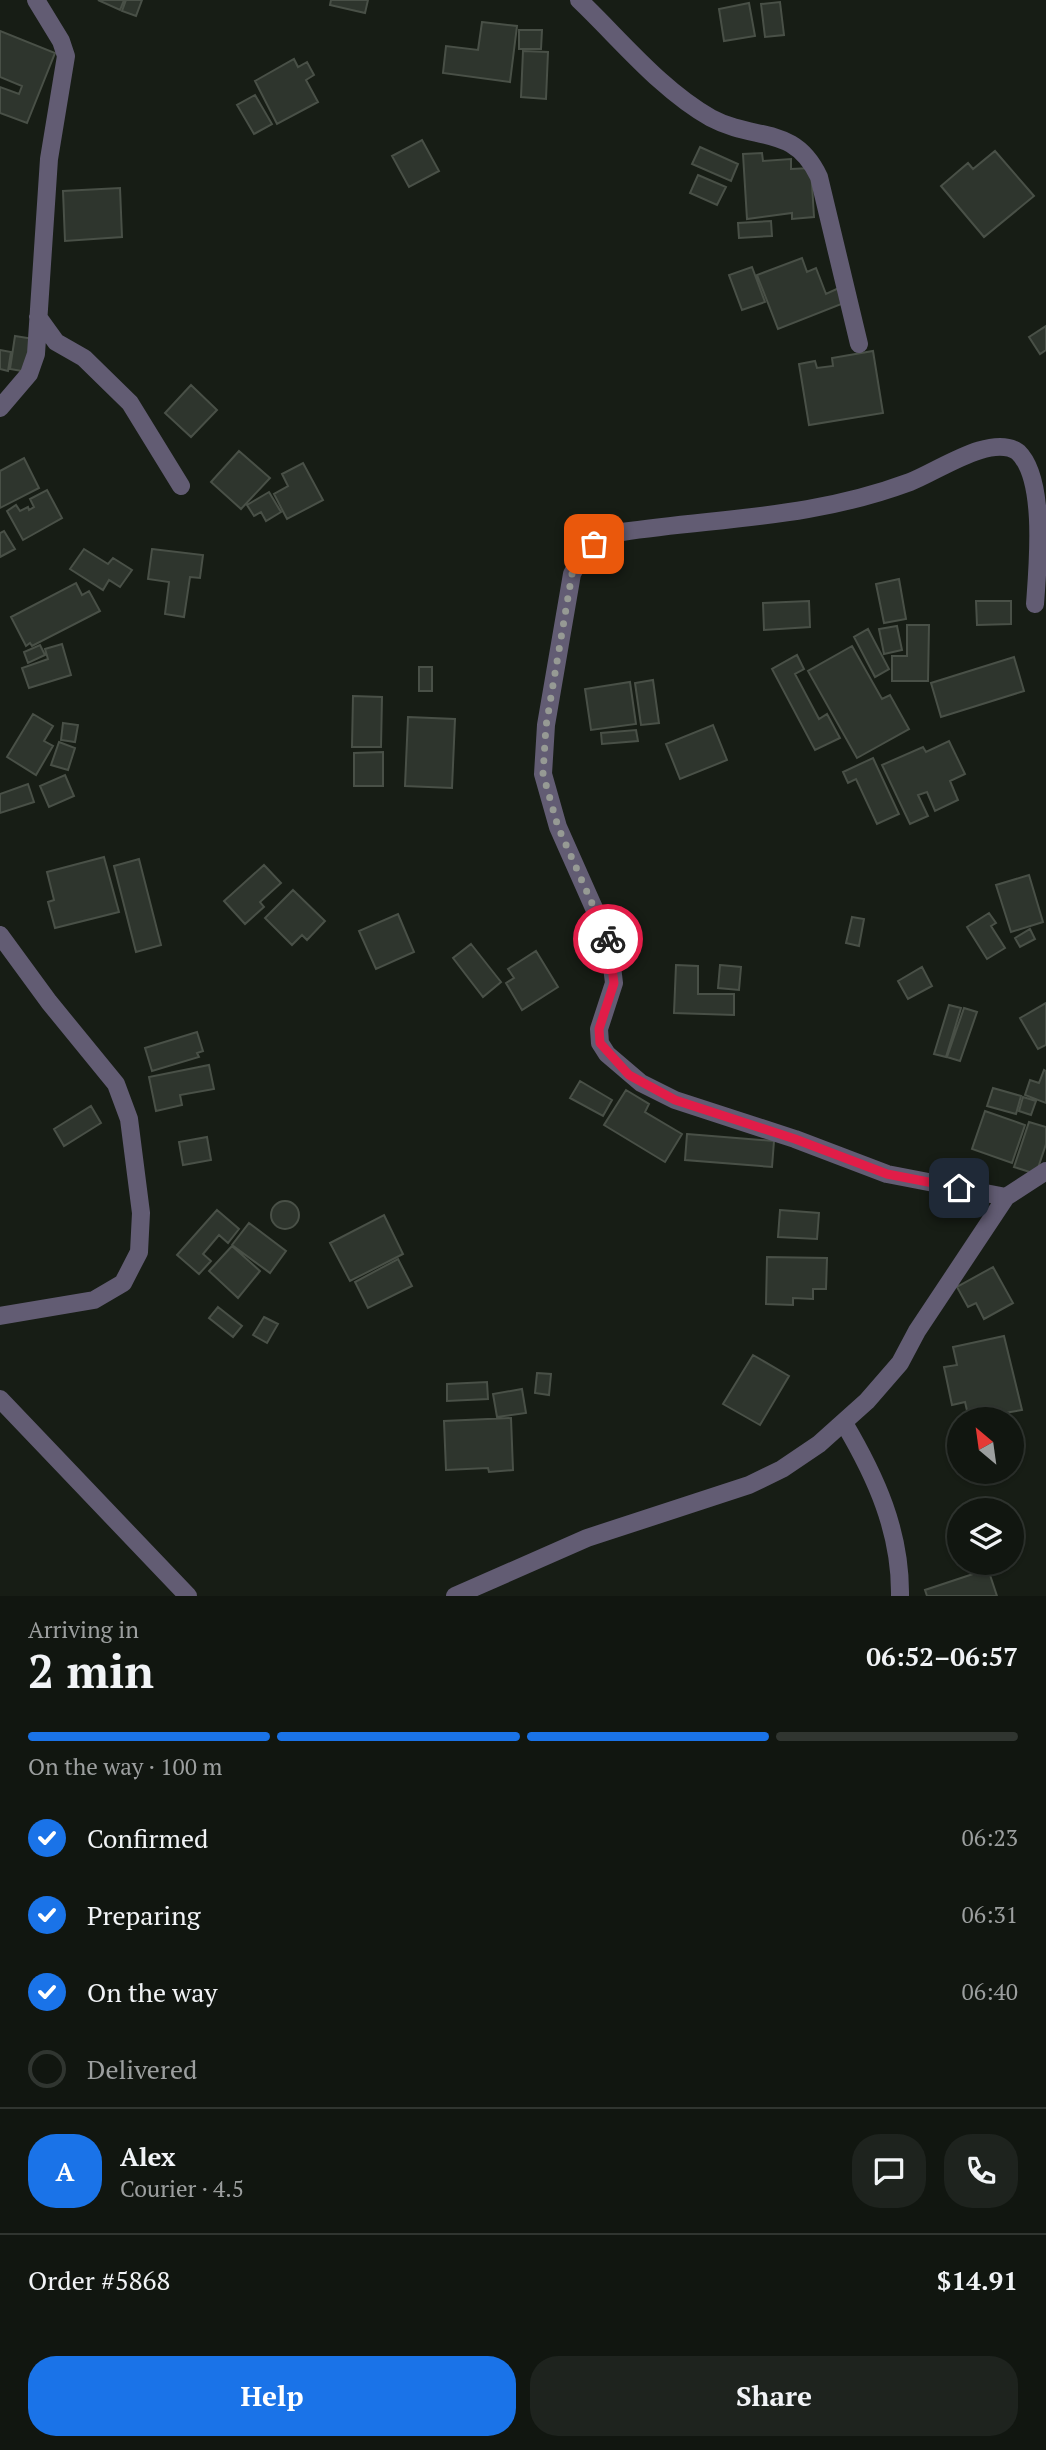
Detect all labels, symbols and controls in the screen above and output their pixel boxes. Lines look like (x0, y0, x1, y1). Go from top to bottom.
pin (564, 514, 624, 574)
icon: bag (575, 525, 613, 563)
courier (573, 904, 643, 974)
icon: bike (589, 920, 627, 958)
pin (929, 1158, 989, 1218)
icon: home (940, 1169, 978, 1207)
north arrow (947, 1407, 1024, 1484)
map controls (947, 1407, 1024, 1575)
button: layers (947, 1498, 1024, 1575)
text: Arriving in (28, 1614, 139, 1645)
text: 06:52–06:57 (866, 1639, 1018, 1673)
text: 2 min (28, 1640, 154, 1701)
text: On the way · 100 m (28, 1751, 222, 1782)
icon: check (28, 1819, 66, 1857)
text: Confirmed (87, 1821, 208, 1855)
text: 06:23 (961, 1822, 1018, 1853)
icon: check (28, 1896, 66, 1934)
text: Preparing (87, 1898, 200, 1932)
text: 06:31 (961, 1899, 1018, 1930)
icon: check (28, 1973, 66, 2011)
text: On the way (87, 1975, 218, 2009)
text: 06:40 (961, 1976, 1018, 2007)
text: Delivered (87, 2052, 197, 2086)
button: chat (852, 2134, 926, 2208)
button: phone (944, 2134, 1018, 2208)
text: Alex (120, 2139, 176, 2173)
text: A (56, 2154, 74, 2188)
text: Courier · 4.5 (120, 2173, 244, 2204)
text: Order #5868 (28, 2263, 170, 2297)
text: $14.91 (937, 2263, 1018, 2297)
button: Help (28, 2356, 516, 2436)
button: Share (530, 2356, 1018, 2436)

